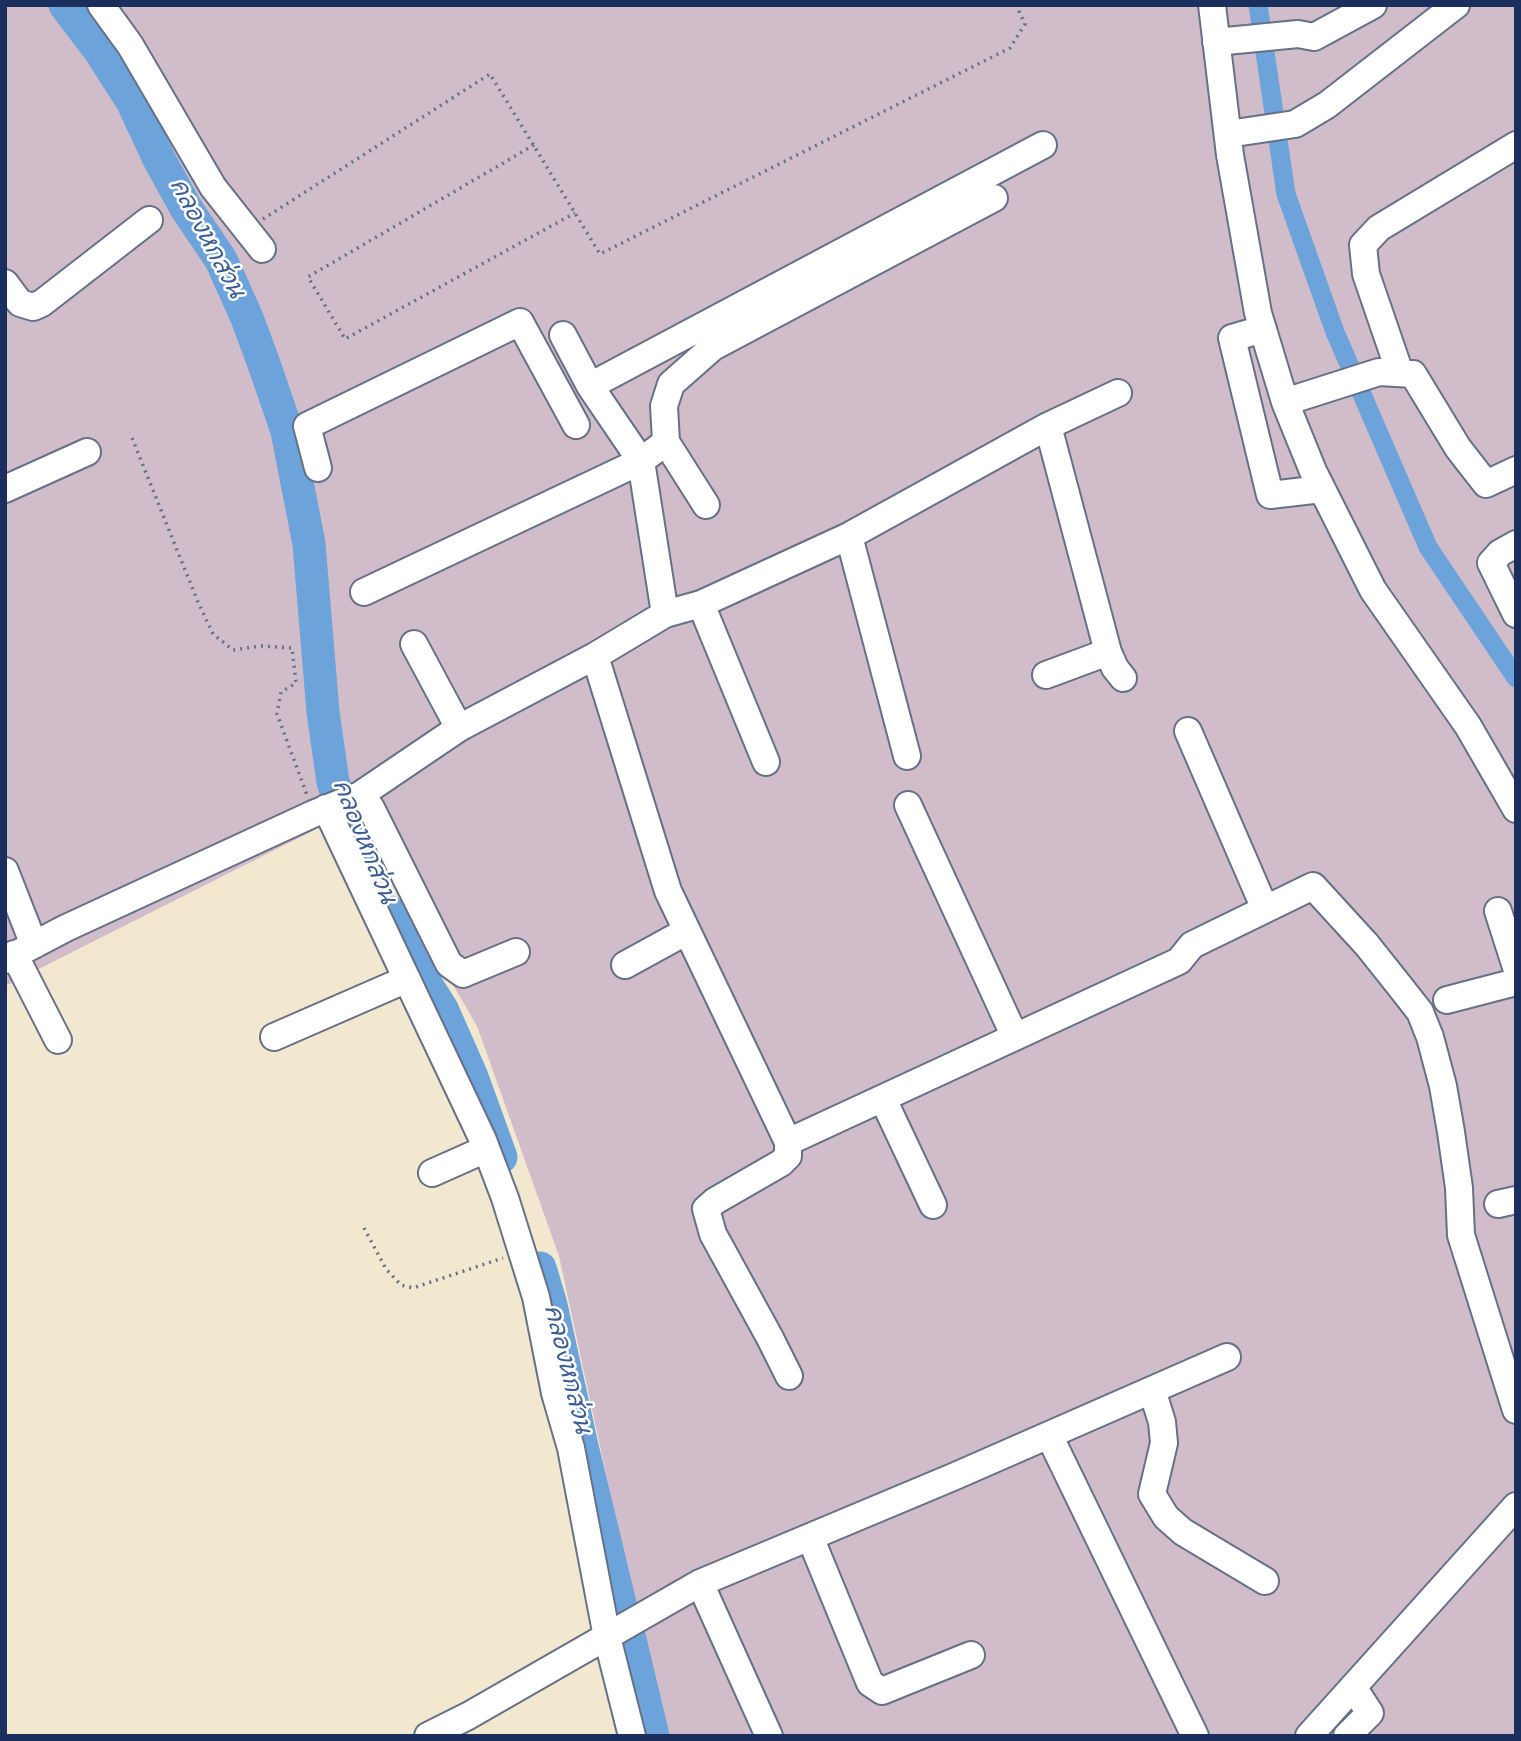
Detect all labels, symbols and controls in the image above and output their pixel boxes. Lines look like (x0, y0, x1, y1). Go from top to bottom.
water label: คลองหกส่วน (160, 175, 248, 305)
water label: คลองหกส่วน (323, 777, 399, 909)
water label: คลองหกส่วน (534, 1303, 594, 1437)

